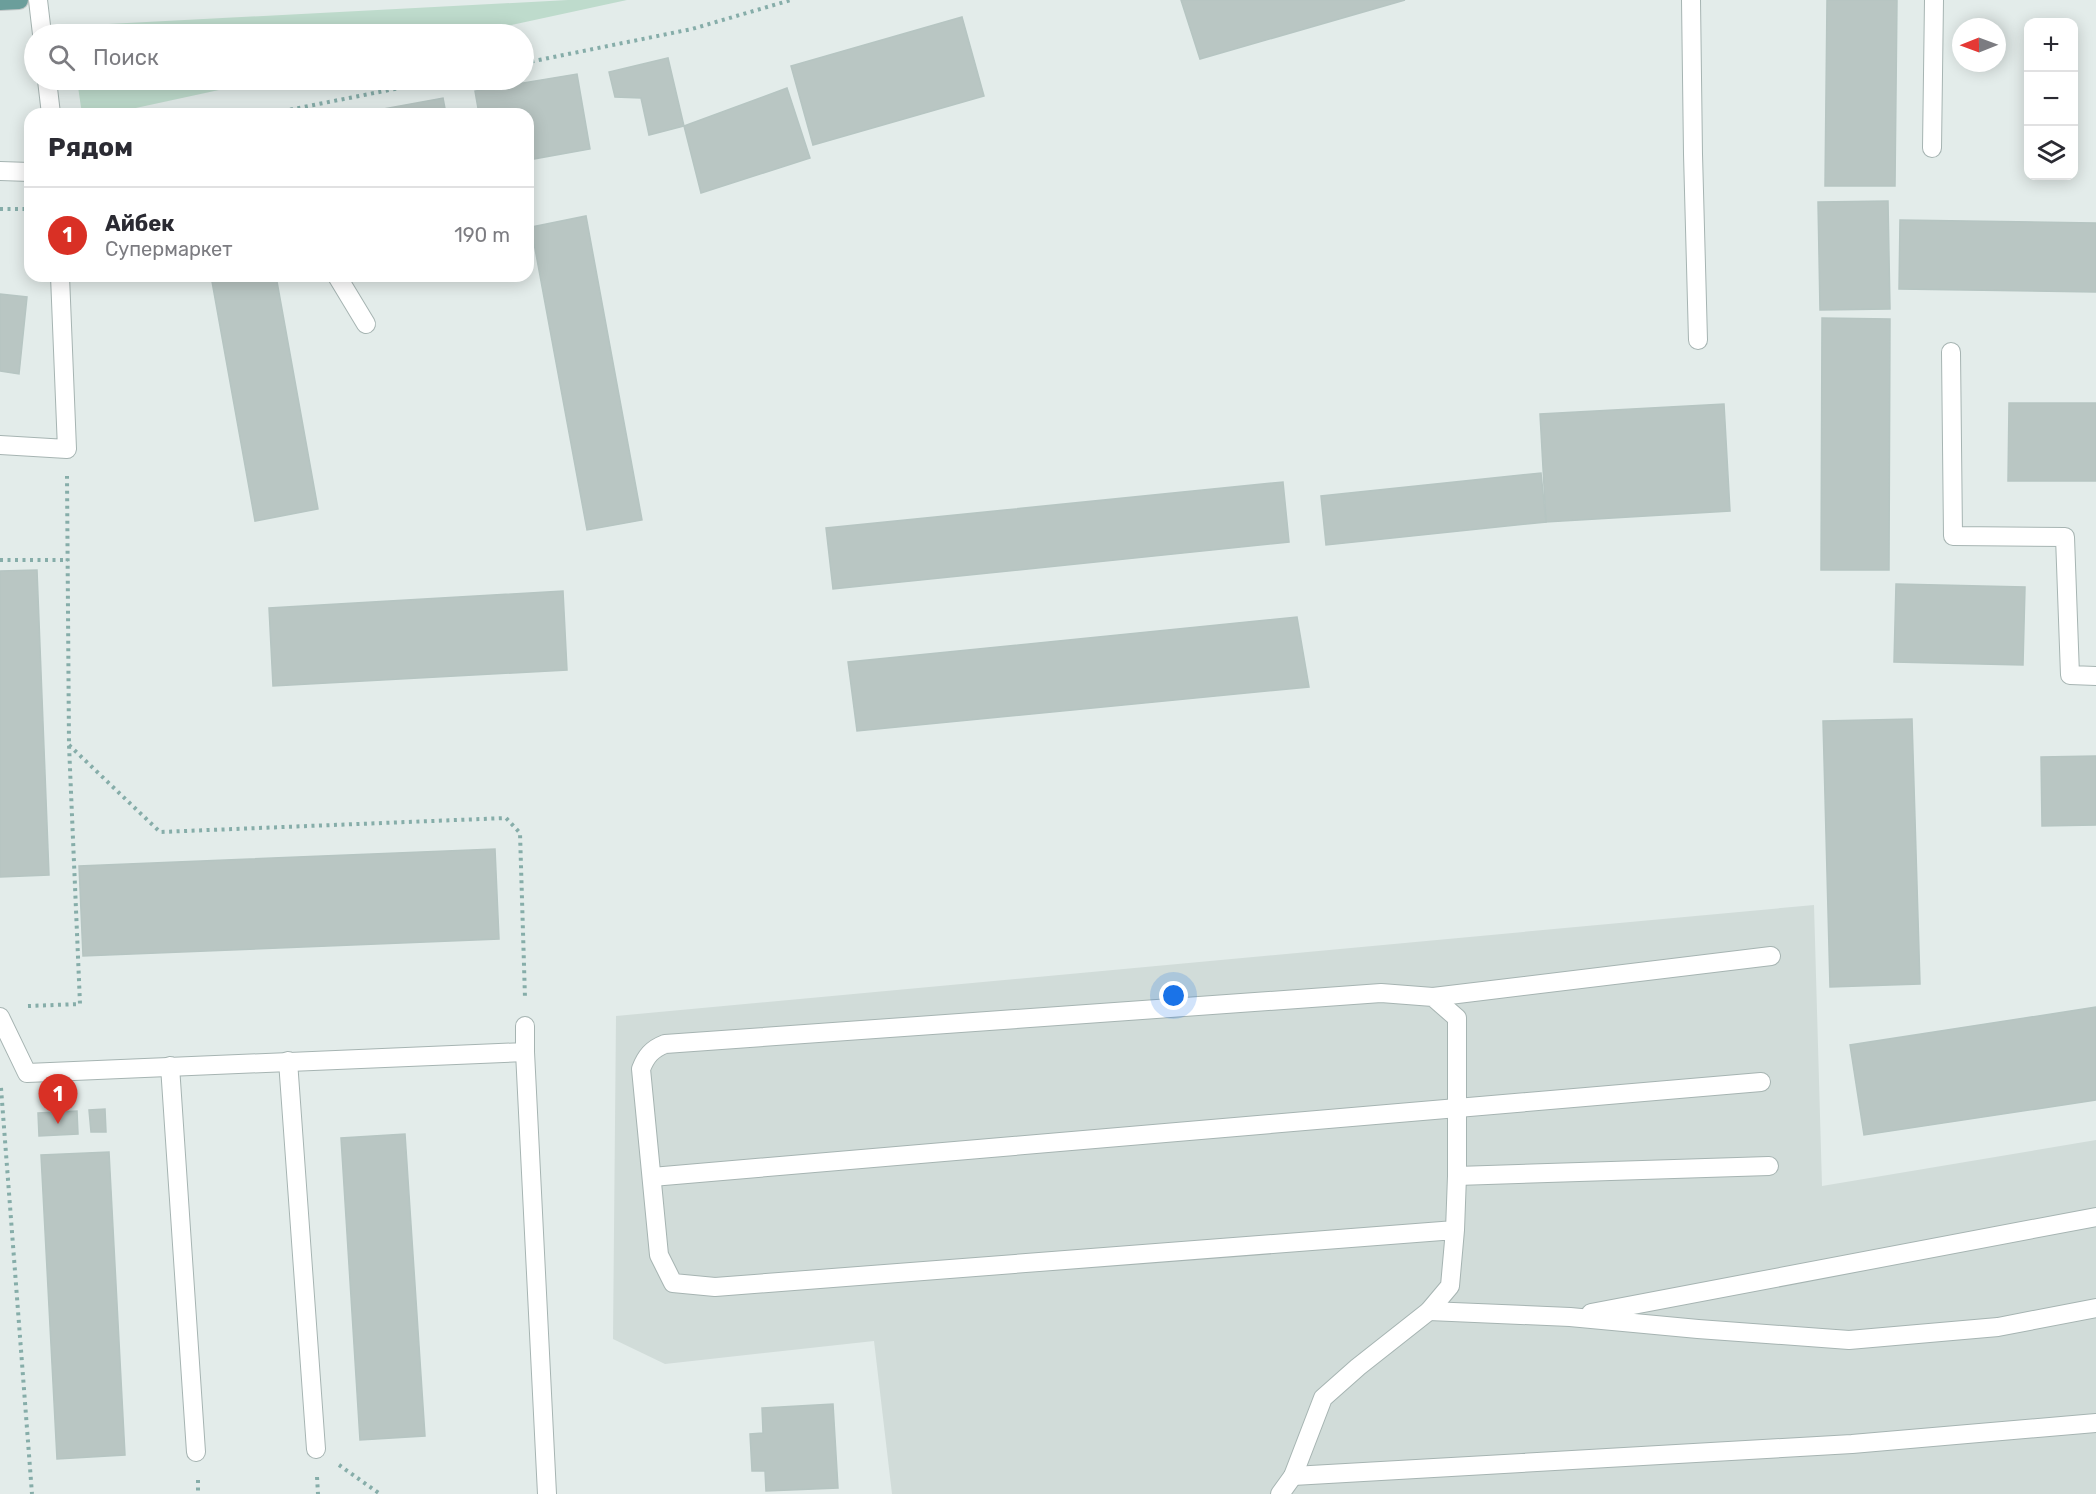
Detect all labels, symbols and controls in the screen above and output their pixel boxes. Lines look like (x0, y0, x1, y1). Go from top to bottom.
north arrow (1952, 18, 2006, 72)
map controls (2024, 18, 2078, 180)
button: + (2024, 18, 2078, 72)
search box (24, 24, 534, 90)
icon: search (45, 41, 78, 74)
text: Поиск (93, 44, 159, 71)
button: − (2024, 72, 2078, 126)
button: layers (2024, 126, 2078, 180)
text: Рядом (48, 132, 133, 163)
text: Айбек (105, 210, 175, 237)
text: 1 (63, 223, 72, 247)
text: 190 m (454, 223, 510, 247)
text: Супермаркет (105, 237, 233, 261)
your location (1159, 981, 1188, 1010)
pin: 1 (38, 1074, 78, 1124)

